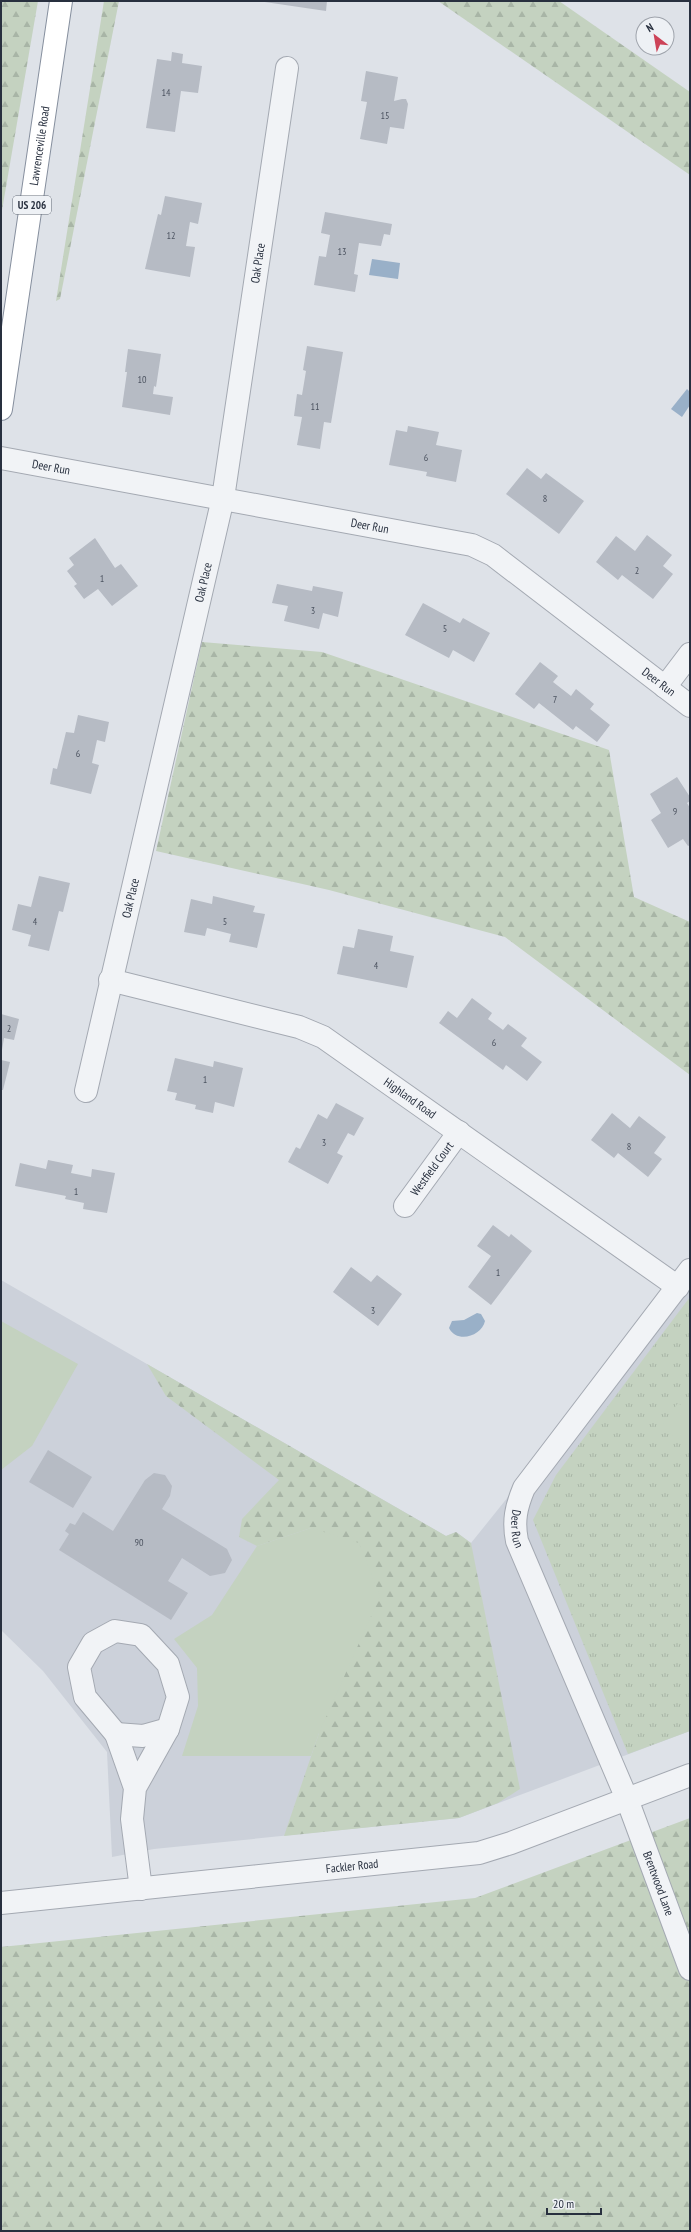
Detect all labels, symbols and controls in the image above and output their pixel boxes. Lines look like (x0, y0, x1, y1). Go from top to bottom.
north arrow (635, 16, 675, 56)
text: N (644, 20, 656, 35)
house number: 14 (162, 86, 171, 99)
street label: Lawrenceville Road (26, 105, 52, 186)
house number: 15 (381, 109, 390, 122)
road number: US 206 (13, 196, 51, 214)
house number: 12 (167, 229, 176, 242)
street label: Oak Place (247, 242, 268, 284)
house number: 13 (338, 245, 347, 258)
house number: 10 (138, 373, 147, 386)
house number: 11 (311, 400, 320, 413)
house number: 6 (424, 451, 429, 464)
street label: Deer Run (31, 456, 71, 478)
house number: 8 (543, 492, 547, 505)
street label: Deer Run (350, 515, 390, 536)
street label: Oak Place (191, 561, 215, 604)
house number: 2 (635, 564, 639, 577)
house number: 1 (100, 572, 104, 585)
house number: 3 (311, 604, 315, 617)
house number: 5 (443, 622, 447, 635)
street label: Deer Run (639, 664, 679, 699)
house number: 7 (553, 693, 557, 706)
house number: 6 (76, 747, 81, 760)
house number: 9 (673, 805, 677, 818)
street label: Oak Place (118, 877, 142, 919)
house number: 4 (33, 915, 38, 928)
house number: 5 (223, 915, 227, 928)
house number: 4 (374, 959, 379, 972)
house number: 2 (7, 1022, 11, 1035)
house number: 6 (492, 1036, 497, 1049)
house number: 1 (203, 1073, 207, 1086)
street label: Highland Road (381, 1074, 439, 1121)
house number: 3 (322, 1136, 326, 1149)
street label: Westfield Court (407, 1138, 457, 1199)
house number: 8 (627, 1140, 631, 1153)
house number: 1 (74, 1185, 78, 1198)
house number: 1 (496, 1266, 500, 1279)
house number: 3 (371, 1304, 375, 1317)
street label: Deer Run (508, 1509, 527, 1550)
house number: 90 (135, 1536, 144, 1549)
street label: Brentwood Lane (640, 1849, 678, 1918)
street label: Fackler Road (325, 1856, 379, 1876)
scale bar (547, 2190, 601, 2216)
text: 20 m (553, 2196, 574, 2211)

